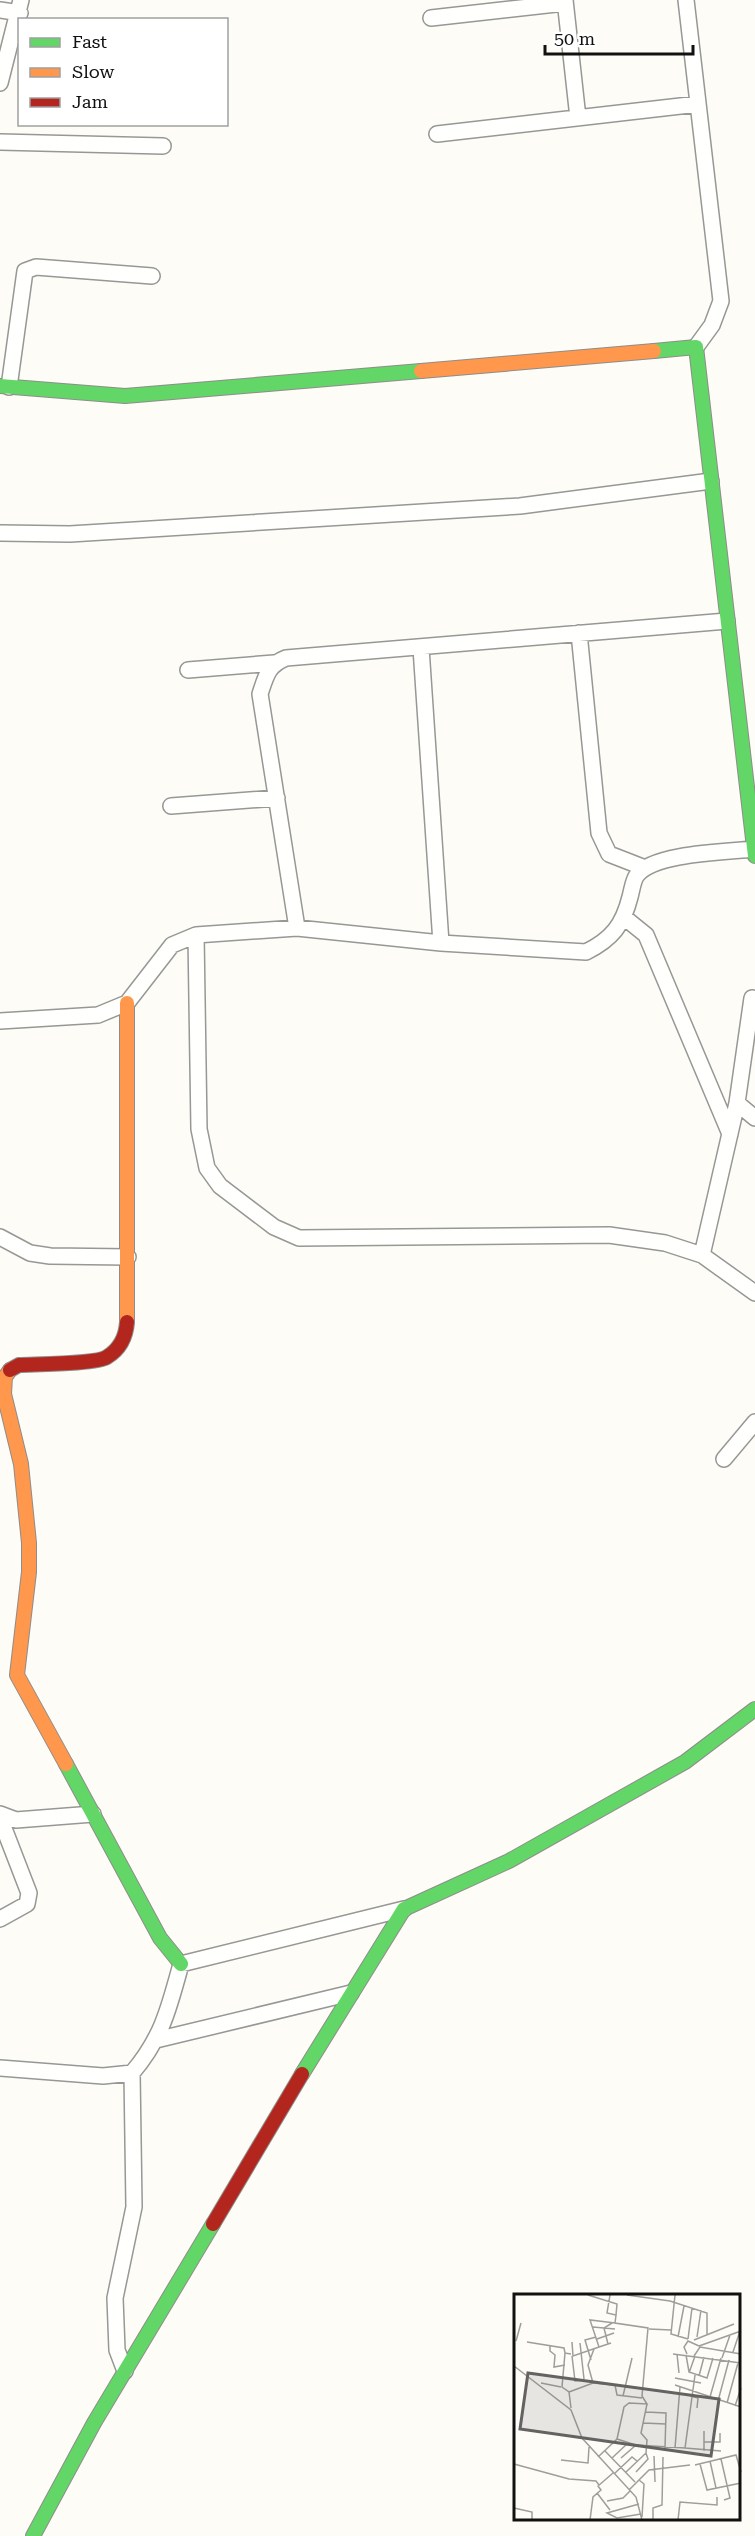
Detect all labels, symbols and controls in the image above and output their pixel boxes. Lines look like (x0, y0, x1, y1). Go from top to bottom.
legend (18, 18, 228, 126)
scale bar (545, 18, 694, 56)
text: 50 m (554, 28, 595, 49)
text: Fast (72, 31, 107, 52)
text: Slow (72, 61, 114, 82)
text: Jam (72, 91, 108, 112)
inset map (514, 2294, 740, 2521)

